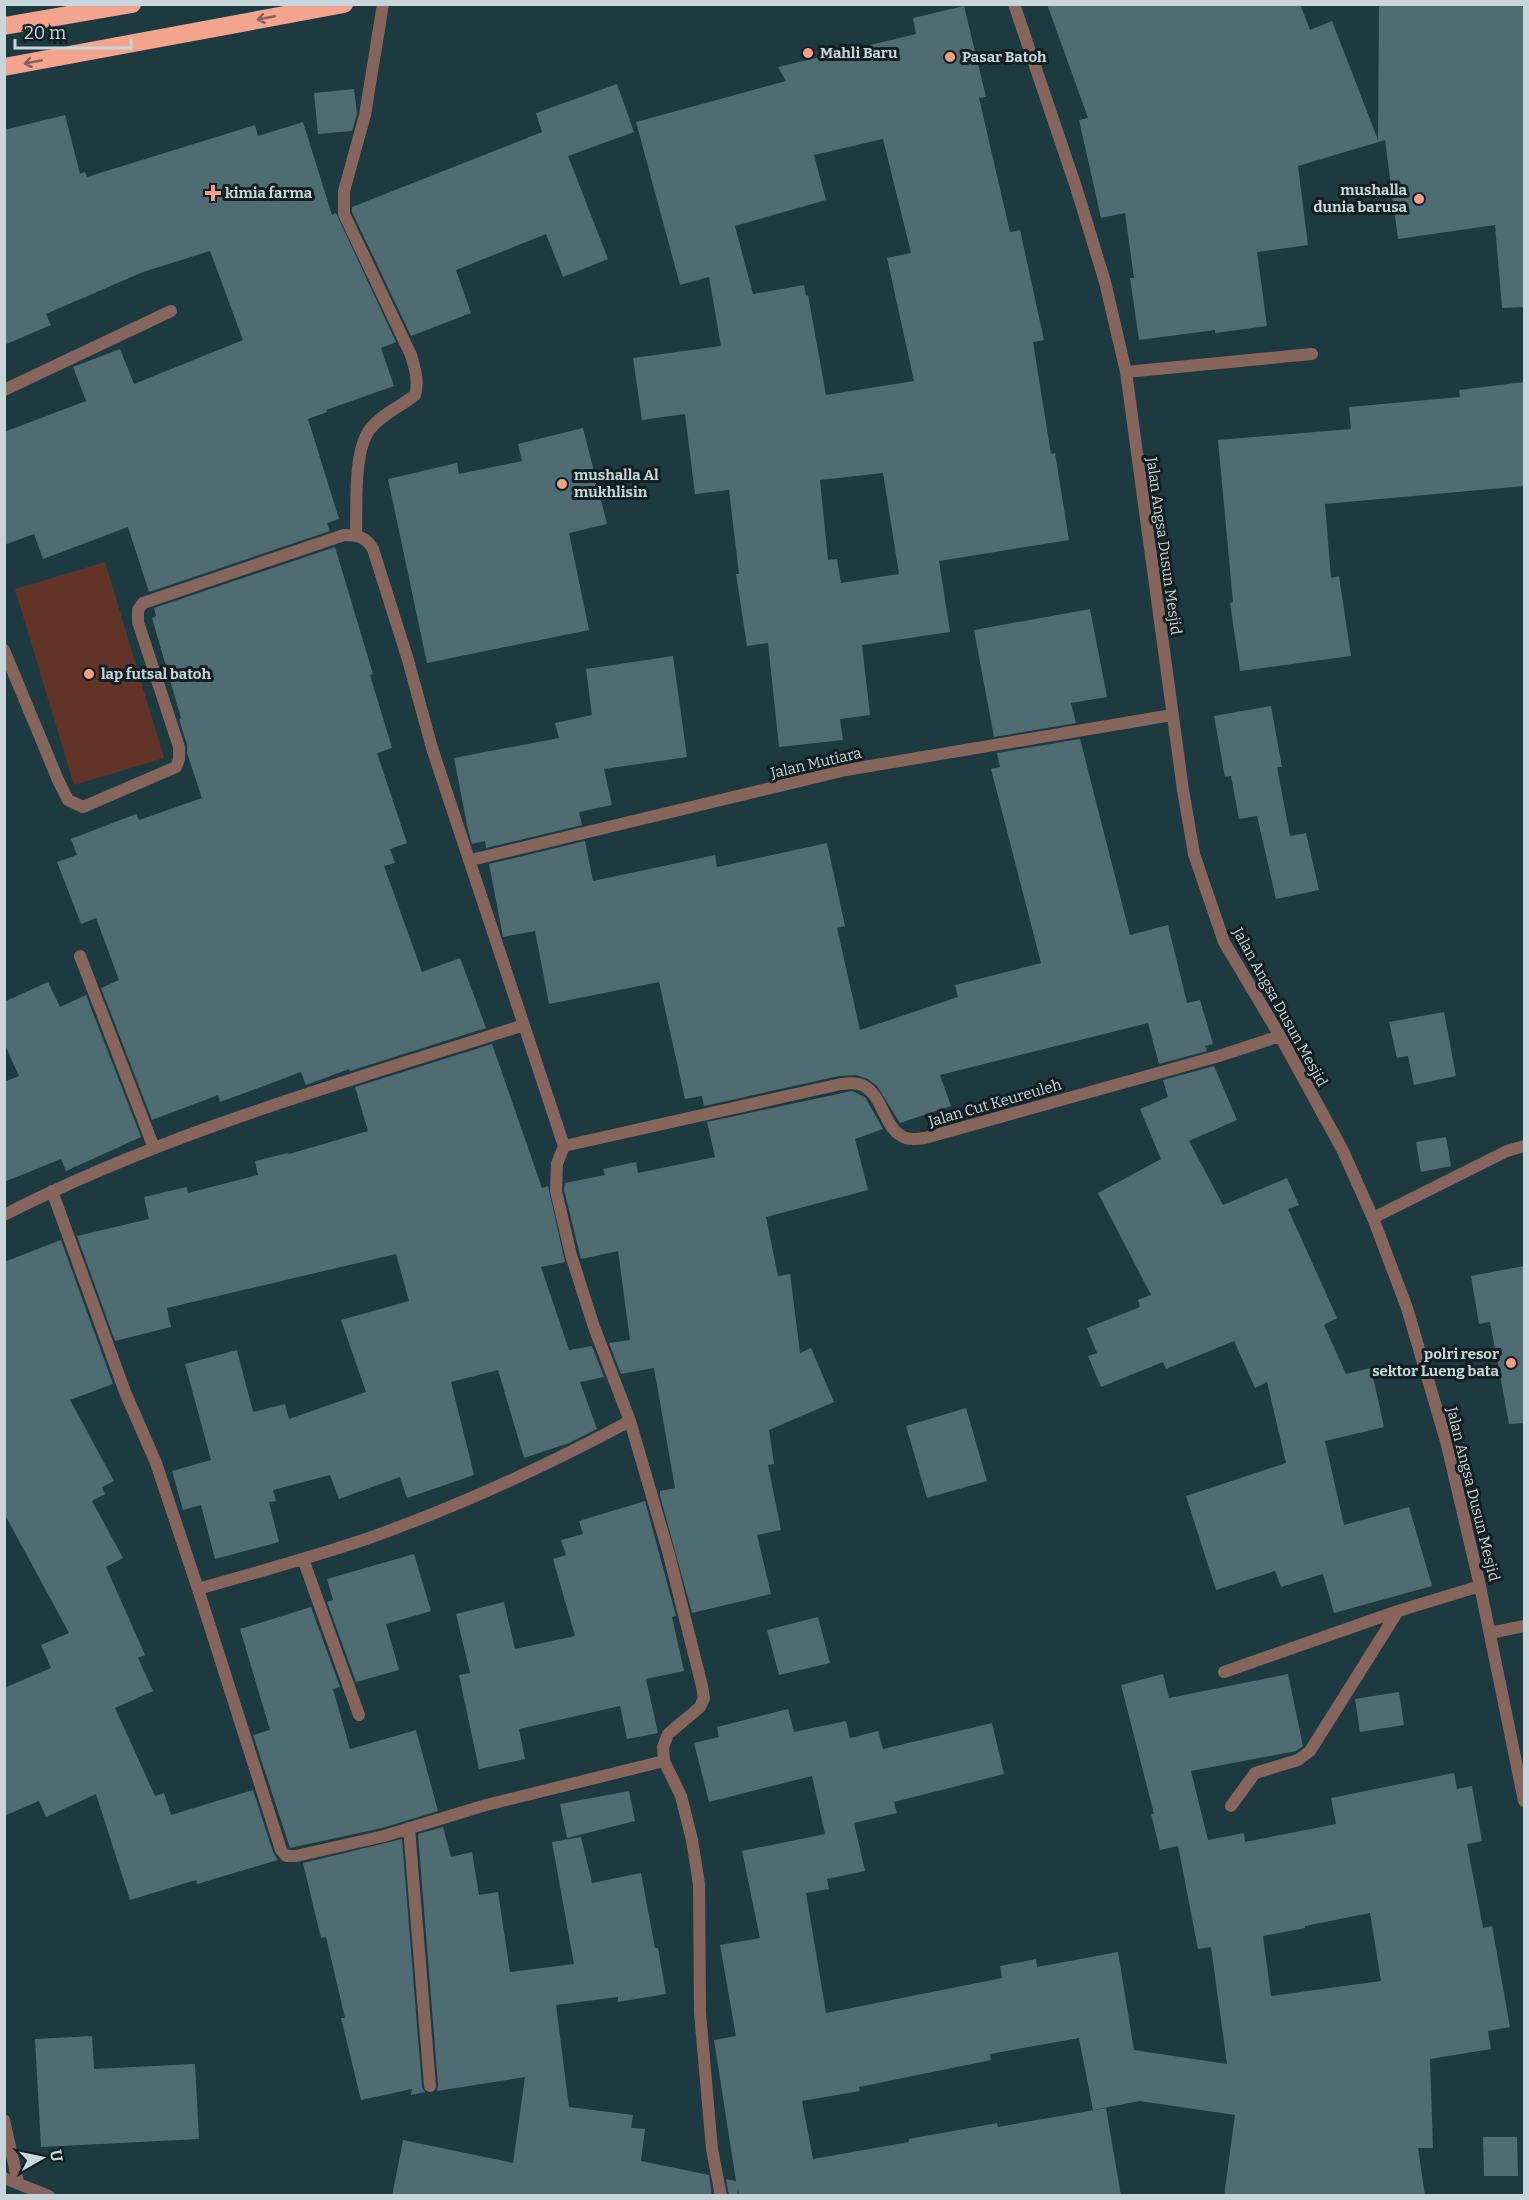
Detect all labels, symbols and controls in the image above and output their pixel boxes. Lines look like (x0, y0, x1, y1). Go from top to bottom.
scale bar (15, 12, 130, 50)
one-way arrow (256, 13, 276, 24)
text: 20 m (24, 22, 66, 44)
place label: Mahli Baru (820, 44, 898, 62)
marker: Mahli Baru (801, 46, 815, 60)
place label: Pasar Batoh (962, 48, 1047, 66)
marker: Pasar Batoh (943, 50, 957, 64)
one-way arrow (23, 57, 43, 68)
place label: mushalla dunia barusa (1313, 181, 1408, 216)
place label: kimia farma (225, 184, 313, 202)
marker: kimia farma (206, 186, 220, 200)
marker: mushalla dunia barusa (1412, 192, 1426, 206)
street label: Jalan Angsa Dusun Mesjid (1142, 455, 1185, 636)
place label: mushalla Al mukhlisin (574, 466, 659, 501)
marker: mushalla Al mukhlisin (555, 477, 569, 491)
place label: lap futsal batoh (101, 665, 211, 683)
marker: lap futsal batoh (82, 667, 96, 681)
street label: Jalan Mutiara (768, 744, 863, 782)
street label: Jalan Angsa Dusun Mesjid (1228, 924, 1331, 1090)
street label: Jalan Cut Keureuleh (925, 1075, 1064, 1131)
place label: polri resor sektor Lueng bata (1372, 1345, 1500, 1380)
marker: polri resor sektor Lueng bata (1504, 1356, 1518, 1370)
street label: Jalan Angsa Dusun Mesjid (1442, 1404, 1503, 1583)
north arrow (12, 2128, 72, 2188)
text: U (46, 2148, 67, 2163)

